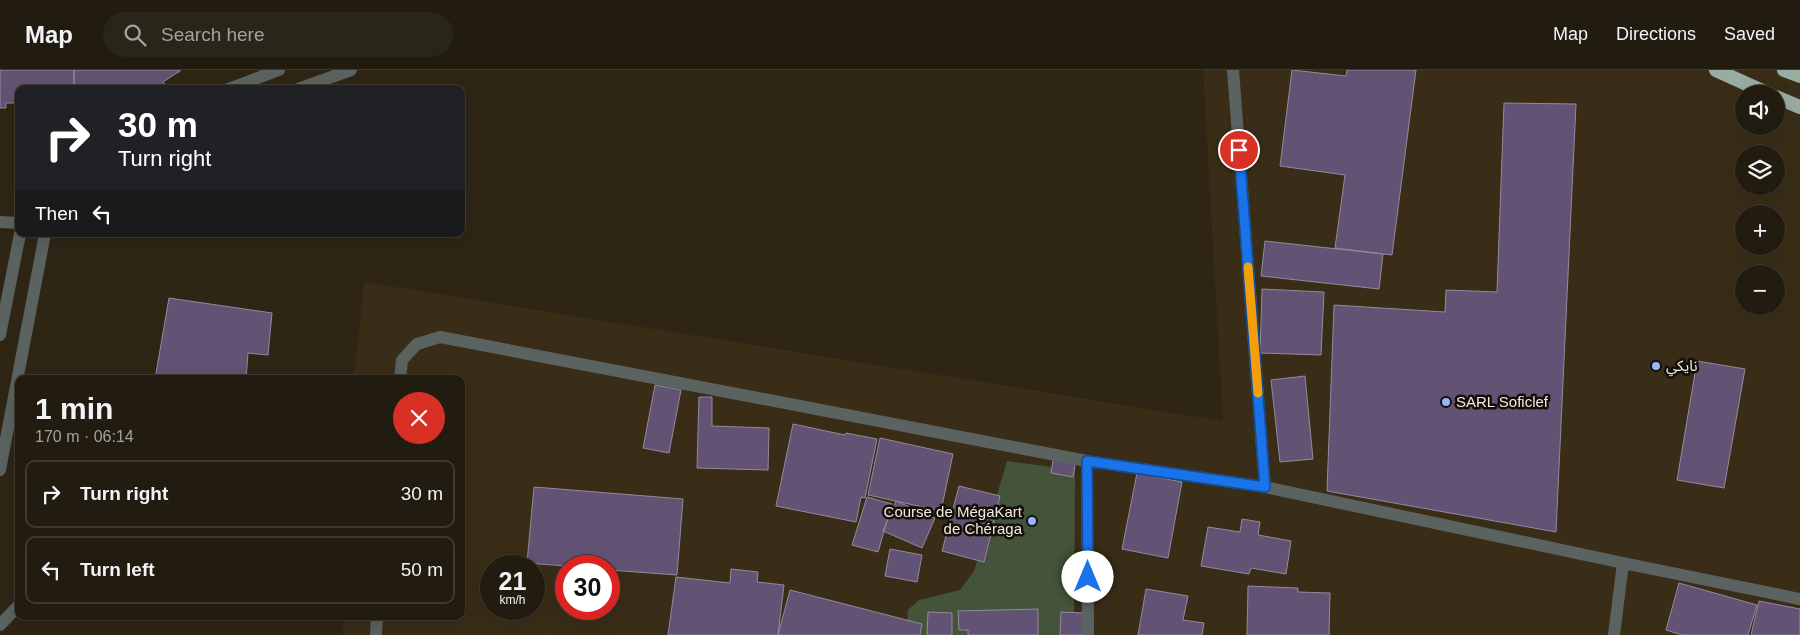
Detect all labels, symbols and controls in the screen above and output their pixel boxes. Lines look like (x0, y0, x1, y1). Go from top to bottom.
search box (103, 12, 453, 57)
text: Map (25, 21, 73, 48)
icon: search (121, 21, 149, 49)
text: Search here (161, 24, 265, 45)
text: Map (1553, 24, 1588, 44)
text: Directions (1616, 24, 1696, 44)
text: Saved (1724, 24, 1775, 44)
map controls (1735, 85, 1785, 315)
button: sound (1735, 85, 1785, 135)
icon: right (35, 105, 100, 170)
text: 30 m (118, 105, 198, 144)
pin (1218, 129, 1260, 171)
icon: arrive (1225, 136, 1253, 164)
button: layers (1735, 145, 1785, 195)
text: Turn right (118, 146, 211, 171)
icon: left (88, 200, 116, 228)
text: Then (35, 203, 78, 224)
button: + (1735, 205, 1785, 255)
button: − (1735, 265, 1785, 315)
place label: نايكي (1666, 357, 1698, 377)
marker: نايكي (1650, 360, 1662, 372)
text: 1 min (35, 392, 113, 425)
button: close (393, 392, 445, 444)
place label: SARL Soficlef (1456, 393, 1549, 410)
marker: SARL Soficlef (1440, 396, 1452, 408)
text: 170 m · 06:14 (35, 428, 134, 445)
icon: right (37, 480, 65, 508)
text: Turn right (80, 483, 168, 504)
text: 30 m (401, 483, 443, 504)
place label: Course de MégaKart de Chéraga (884, 503, 1023, 537)
marker: Course de MégaKart de Chéraga (1026, 515, 1038, 527)
position arrow (1061, 550, 1113, 602)
speed limit sign: 30 (555, 555, 620, 620)
icon: left (37, 556, 65, 584)
text: Turn left (80, 559, 155, 580)
text: 50 m (401, 559, 443, 580)
text: 21 (499, 567, 526, 595)
text: km/h (499, 593, 526, 607)

